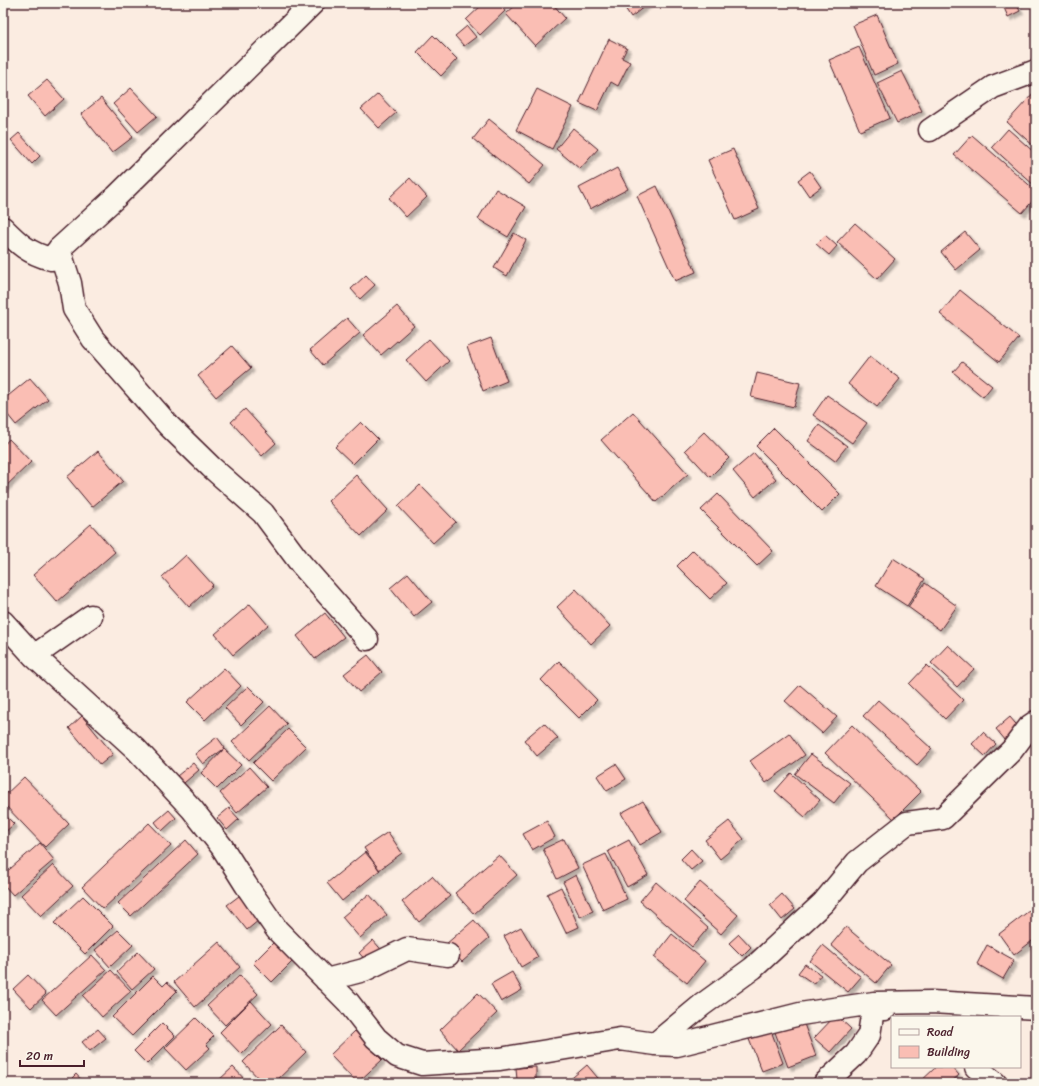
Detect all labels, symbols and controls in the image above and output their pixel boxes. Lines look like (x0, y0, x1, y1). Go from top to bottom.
legend (891, 1016, 1021, 1068)
text: Road (927, 1021, 954, 1043)
text: Building (927, 1041, 970, 1063)
scale bar (20, 1042, 84, 1068)
text: 20 m (26, 1045, 53, 1067)

